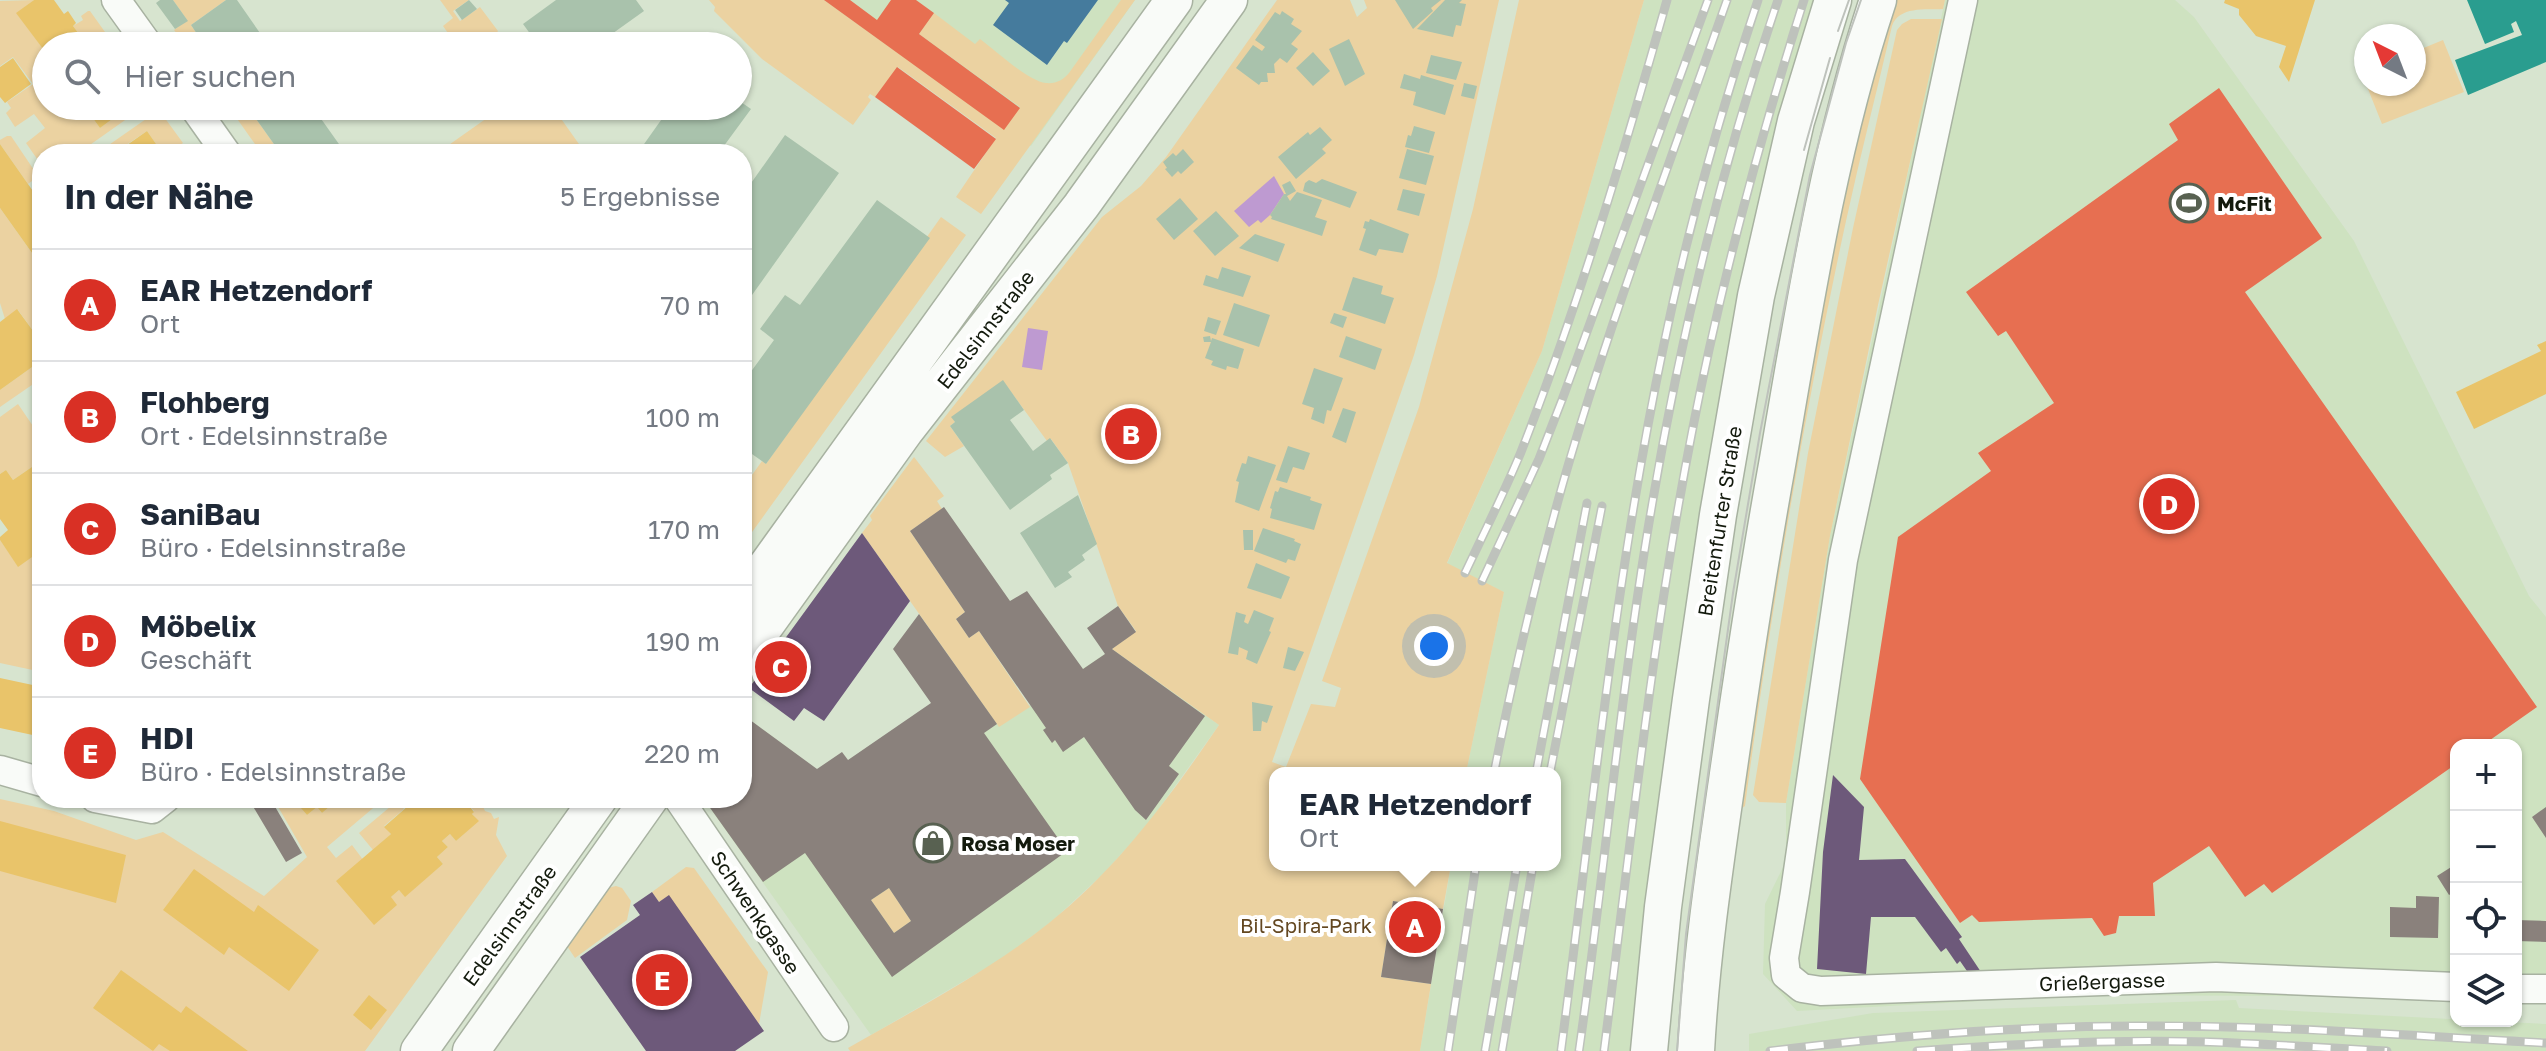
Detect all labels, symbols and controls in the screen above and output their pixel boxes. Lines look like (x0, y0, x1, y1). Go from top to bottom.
north arrow (2354, 24, 2426, 96)
search box (32, 32, 752, 120)
icon: search (60, 54, 104, 98)
text: Hier suchen (124, 58, 296, 94)
text: In der Nähe (64, 176, 254, 216)
text: 5 Ergebnisse (560, 181, 720, 212)
sports icon: McFit (2168, 182, 2210, 224)
place label: McFit (2217, 191, 2272, 215)
street label: Edelsinnstraße (931, 265, 1039, 393)
text: EAR Hetzendorf (140, 272, 372, 308)
text: A (81, 290, 99, 321)
text: 70 m (661, 290, 720, 321)
text: Ort (140, 308, 180, 339)
text: Flohberg (140, 384, 270, 420)
text: B (81, 402, 99, 433)
text: 100 m (646, 402, 720, 433)
pin: B (1105, 404, 1157, 464)
text: Ort · Edelsinnstraße (140, 420, 388, 451)
street label: Breitenfurter Straße (1692, 424, 1746, 618)
pin: D (2143, 474, 2195, 534)
text: SaniBau (140, 496, 260, 532)
text: C (81, 514, 99, 545)
text: 170 m (648, 514, 720, 545)
text: Büro · Edelsinnstraße (140, 532, 406, 563)
text: Möbelix (140, 608, 257, 644)
text: D (81, 626, 99, 657)
text: 190 m (646, 626, 720, 657)
your location (1414, 626, 1454, 666)
pin: C (755, 637, 807, 697)
text: Geschäft (140, 644, 252, 675)
text: HDI (140, 720, 194, 756)
text: E (82, 738, 98, 769)
text: 220 m (644, 738, 720, 769)
map controls (2450, 739, 2522, 1027)
button: + (2450, 739, 2522, 811)
text: Büro · Edelsinnstraße (140, 756, 406, 787)
popup (1269, 767, 1561, 871)
text: EAR Hetzendorf (1299, 786, 1531, 822)
button: − (2450, 811, 2522, 883)
shop icon: Rosa Moser (912, 822, 954, 864)
text: Ort (1299, 822, 1339, 853)
place label: Rosa Moser (961, 831, 1075, 855)
street label: Schwenkgasse (706, 846, 806, 978)
street label: Edelsinnstraße (457, 860, 561, 990)
button: locate (2450, 883, 2522, 955)
pin: A (1389, 897, 1441, 957)
park label: Bil-Spira-Park (1240, 913, 1372, 937)
pin: E (636, 950, 688, 1010)
button: layers (2450, 955, 2522, 1027)
street label: Grießergasse (2039, 967, 2165, 995)

